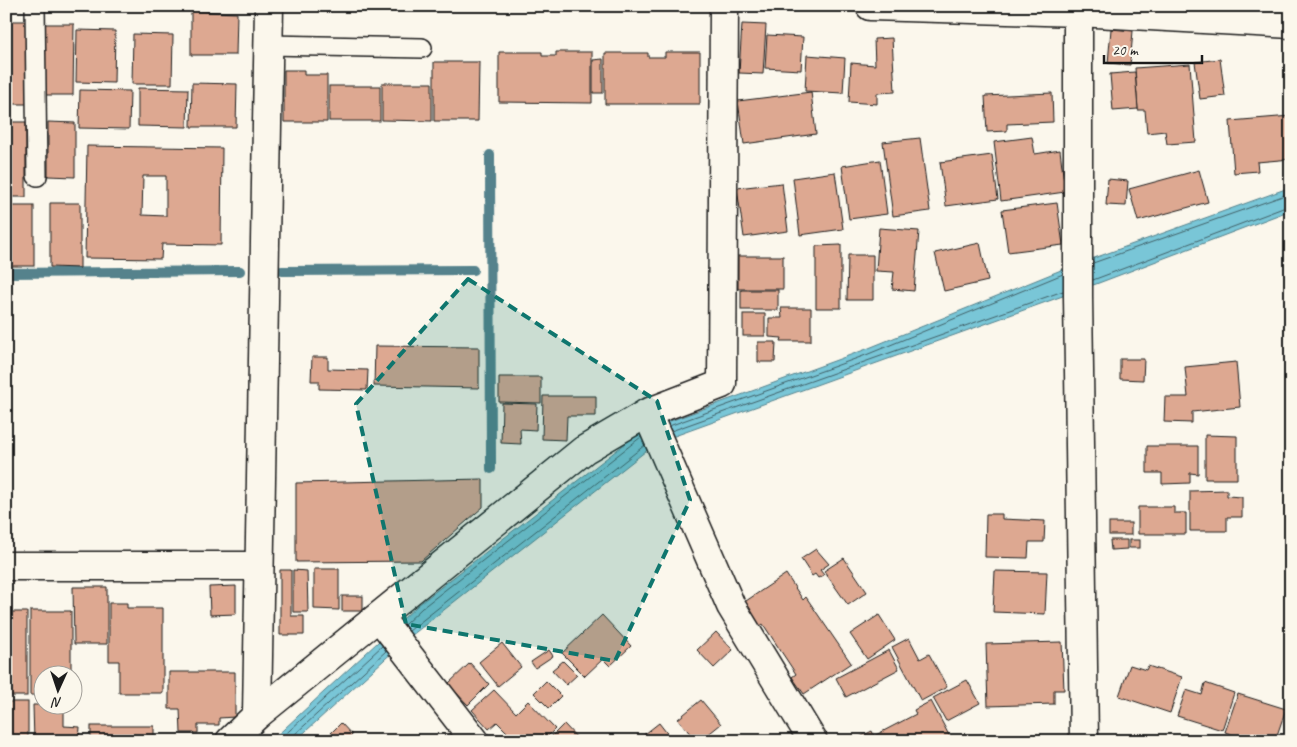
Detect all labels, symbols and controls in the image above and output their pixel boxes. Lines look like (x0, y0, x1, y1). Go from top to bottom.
scale bar (1104, 32, 1202, 64)
text: 20 m (1112, 41, 1139, 60)
north arrow (32, 664, 82, 714)
text: N (50, 694, 62, 711)

